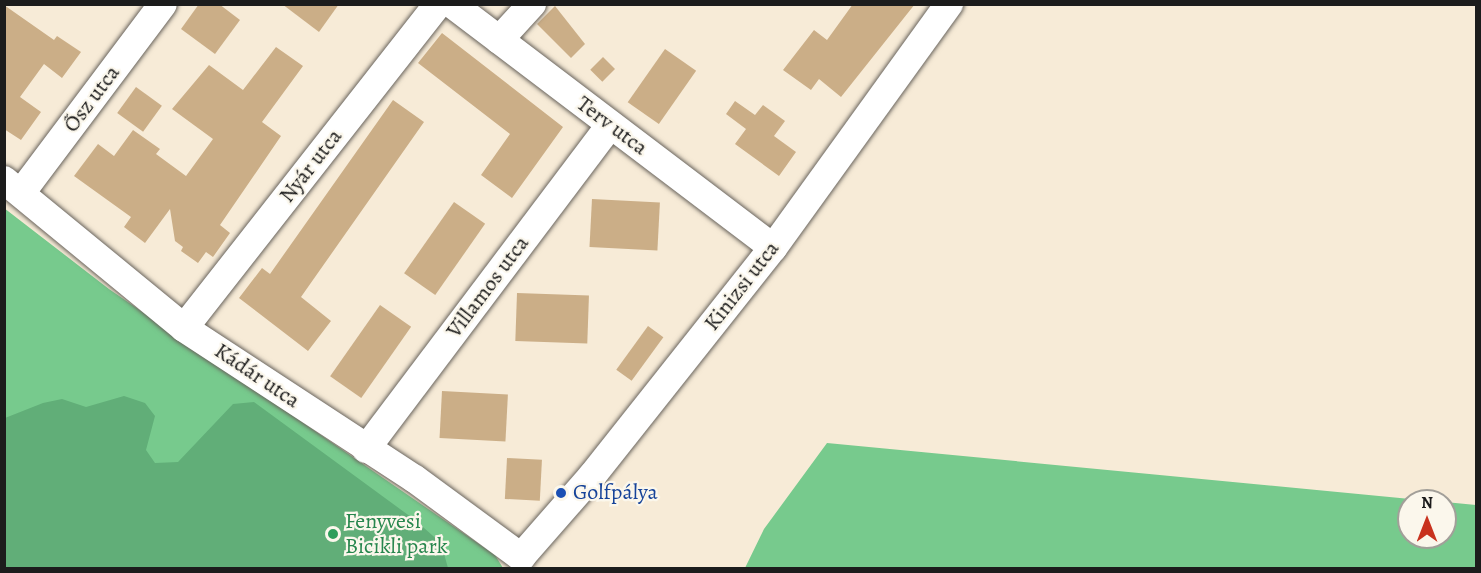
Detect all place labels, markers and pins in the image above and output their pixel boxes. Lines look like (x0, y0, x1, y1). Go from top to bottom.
place label: Golfpálya (573, 480, 658, 506)
marker: Golfpálya (554, 486, 568, 500)
place label: Fenyvesi Bicikli park (345, 508, 448, 560)
marker: Fenyvesi Bicikli park (326, 527, 340, 541)

